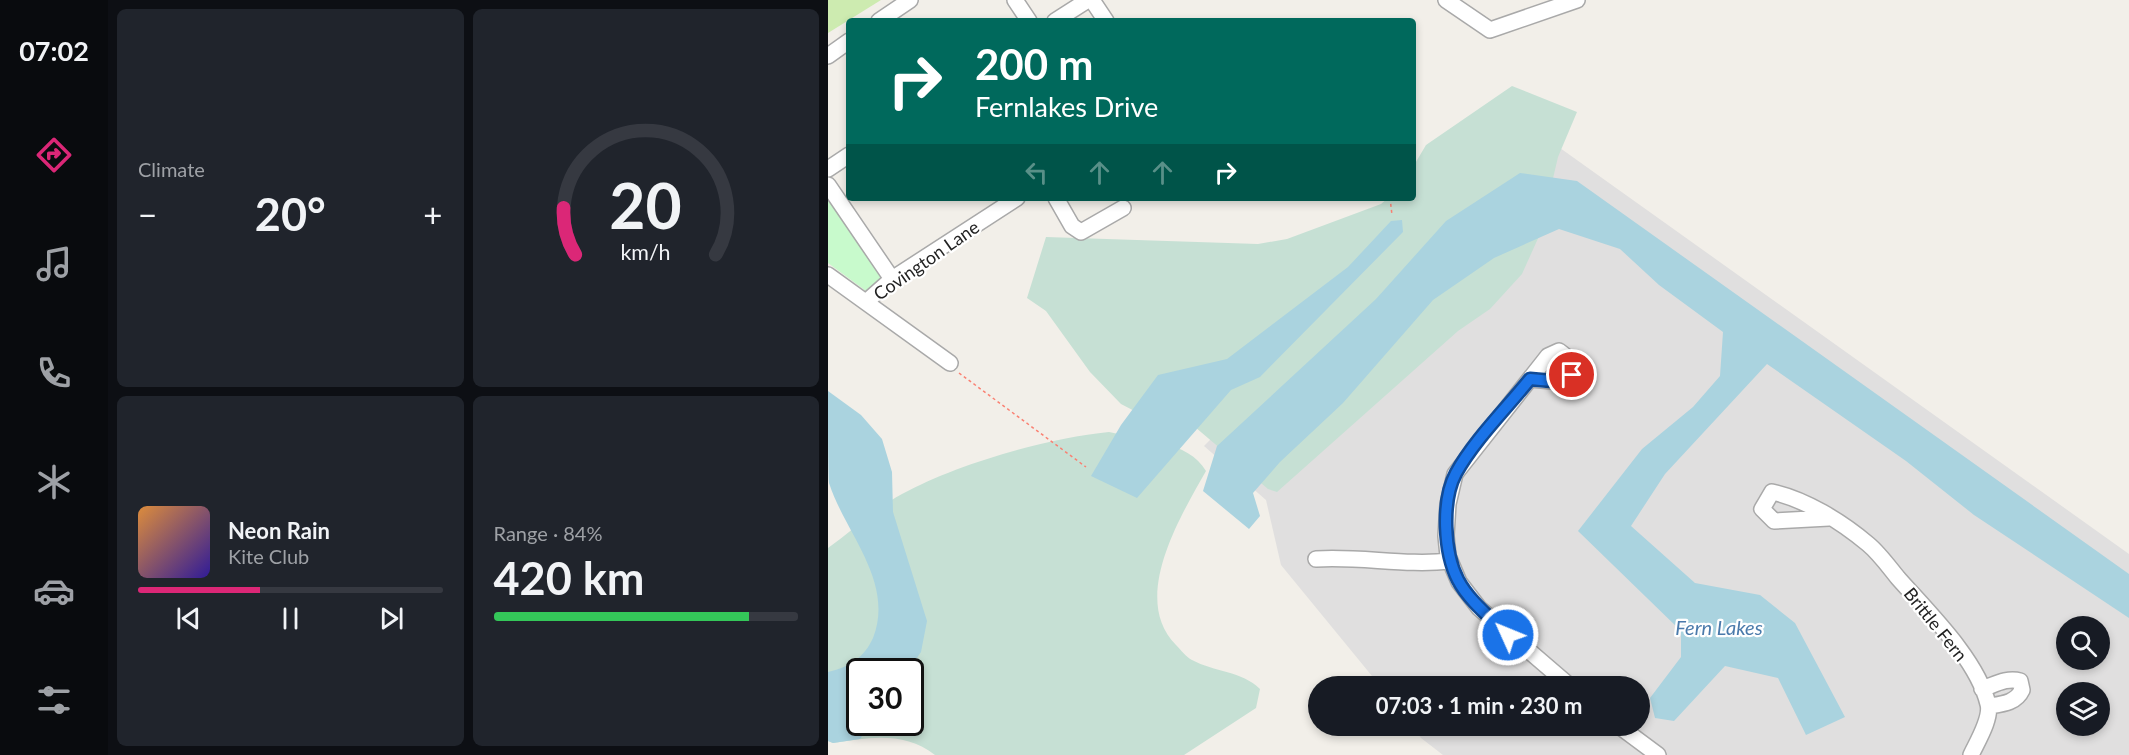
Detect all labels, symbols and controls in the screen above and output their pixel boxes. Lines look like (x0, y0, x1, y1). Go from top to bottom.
text: 07:02 (19, 34, 89, 67)
text: 200 m (975, 39, 1093, 89)
icon: right (876, 42, 954, 120)
text: Fernlakes Drive (975, 90, 1158, 123)
icon: directions (33, 134, 75, 176)
icon: left (1020, 156, 1053, 189)
icon: ahead (1083, 156, 1116, 189)
icon: ahead (1146, 156, 1179, 189)
icon: right (1209, 156, 1242, 189)
text: Climate (138, 157, 205, 181)
text: 20 (610, 167, 682, 242)
text: 20° (255, 187, 326, 241)
text: − (138, 194, 157, 234)
text: + (423, 194, 443, 234)
street label: Covington Lane (869, 215, 983, 305)
text: km/h (621, 239, 671, 265)
icon: music (33, 243, 75, 285)
pin (1546, 349, 1597, 400)
icon: phone (33, 352, 75, 394)
icon: arrive (1555, 358, 1588, 391)
icon: climate (33, 461, 75, 503)
text: Neon Rain (228, 517, 330, 544)
text: Range · 84% (494, 521, 602, 545)
text: Kite Club (228, 544, 309, 568)
text: 420 km (494, 551, 644, 605)
icon: car (33, 570, 75, 612)
street label: Brittle Fern (1900, 583, 1972, 665)
icon: previous (172, 602, 205, 635)
icon: pause (274, 602, 307, 635)
icon: next (375, 602, 408, 635)
position arrow (1476, 603, 1540, 667)
water label: Fern Lakes (1675, 615, 1763, 639)
map controls (2056, 616, 2110, 736)
button: search (2056, 616, 2110, 670)
speed limit sign: 30 (846, 658, 924, 736)
icon: filters (33, 679, 75, 721)
button: layers (2056, 682, 2110, 736)
text: 07:03 · 1 min · 230 m (1376, 692, 1582, 719)

